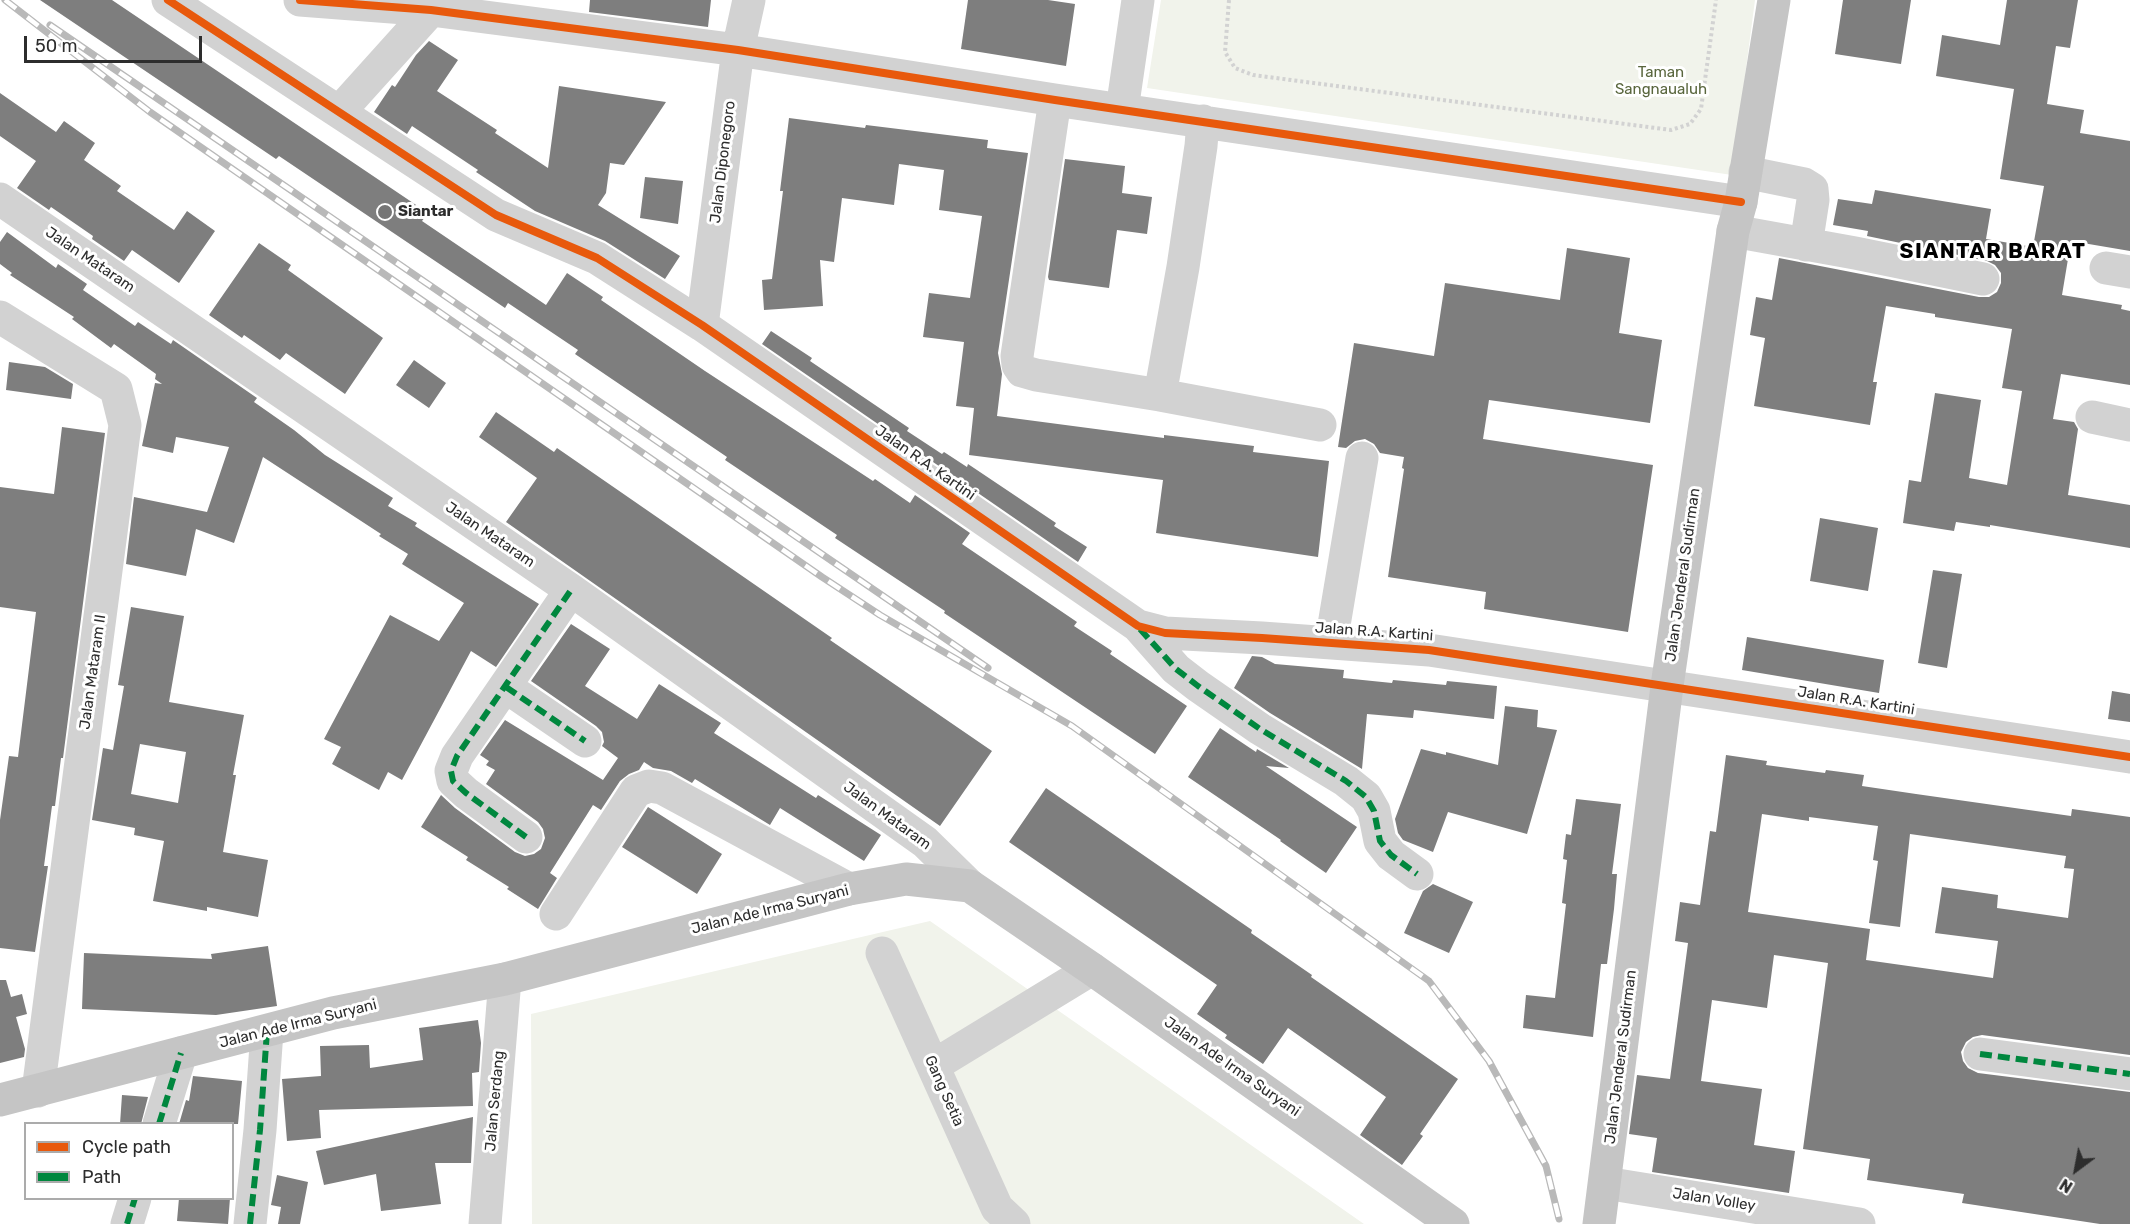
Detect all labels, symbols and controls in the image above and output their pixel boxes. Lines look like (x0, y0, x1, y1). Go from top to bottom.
scale bar (27, 24, 206, 62)
text: 50 m (35, 35, 78, 57)
park label: Taman Sangnaualuh (1615, 64, 1707, 99)
street label: Jalan Diponegoro (707, 100, 739, 224)
marker: Siantar (376, 203, 394, 221)
place label: Siantar (398, 203, 453, 221)
street label: Jalan Mataram (42, 223, 138, 297)
district label: SIANTAR BARAT (1899, 239, 2087, 265)
street label: Jalan R.A. Kartini (871, 422, 979, 504)
street label: Jalan Jenderal Sudirman (1662, 487, 1704, 663)
street label: Jalan Mataram (442, 498, 538, 572)
street label: Jalan Mataram II (76, 613, 110, 731)
street label: Jalan R.A. Kartini (1314, 619, 1434, 645)
street label: Jalan R.A. Kartini (1796, 683, 1916, 719)
street label: Jalan Mataram (840, 778, 934, 854)
street label: Jalan Ade Irma Suryani (689, 882, 851, 938)
street label: Jalan Jenderal Sudirman (1601, 969, 1641, 1145)
street label: Jalan Ade Irma Suryani (217, 996, 379, 1052)
street label: Jalan Ade Irma Suryani (1161, 1013, 1303, 1121)
street label: Jalan Serdang (482, 1050, 508, 1152)
street label: Gang Setia (920, 1053, 968, 1129)
legend (24, 1122, 234, 1200)
text: Cycle path (82, 1136, 171, 1158)
north arrow (2046, 1140, 2106, 1200)
text: Path (82, 1166, 121, 1188)
text: N (2056, 1175, 2076, 1197)
street label: Jalan Volley (1671, 1185, 1757, 1215)

